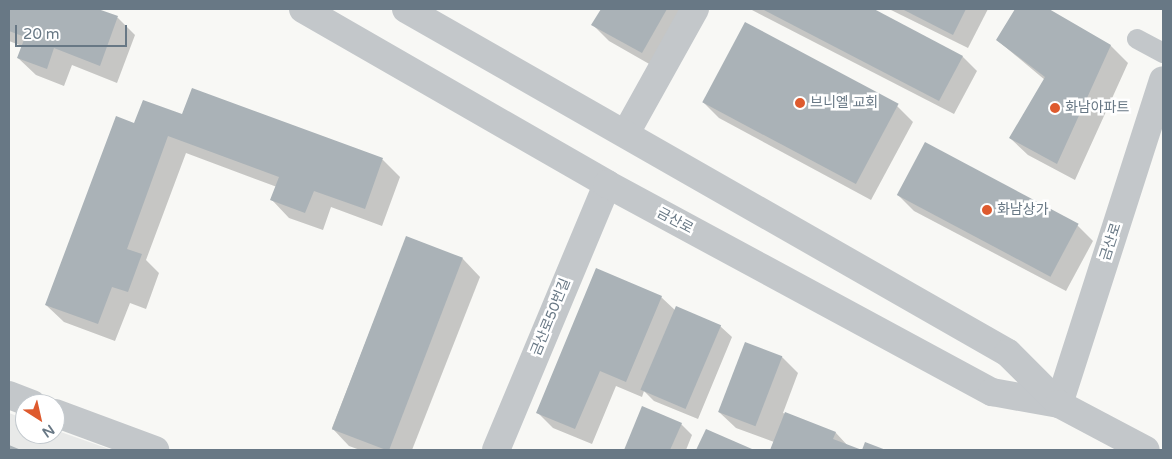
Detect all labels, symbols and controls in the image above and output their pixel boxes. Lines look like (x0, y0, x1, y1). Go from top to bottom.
scale bar (18, 15, 130, 47)
text: 20 m (23, 25, 60, 43)
place label: 브니엘 교회 (810, 95, 878, 111)
marker: 브니엘 교회 (794, 97, 806, 109)
place label: 화남아파트 (1065, 100, 1129, 116)
marker: 화남아파트 (1049, 102, 1061, 114)
place label: 화남상가 (997, 202, 1049, 218)
marker: 화남상가 (981, 204, 993, 216)
street label: 금산로 (654, 205, 696, 237)
street label: 금산로 (1097, 221, 1125, 263)
street label: 금산로50번길 (528, 276, 574, 358)
north arrow (15, 394, 65, 444)
text: N (39, 421, 58, 441)

